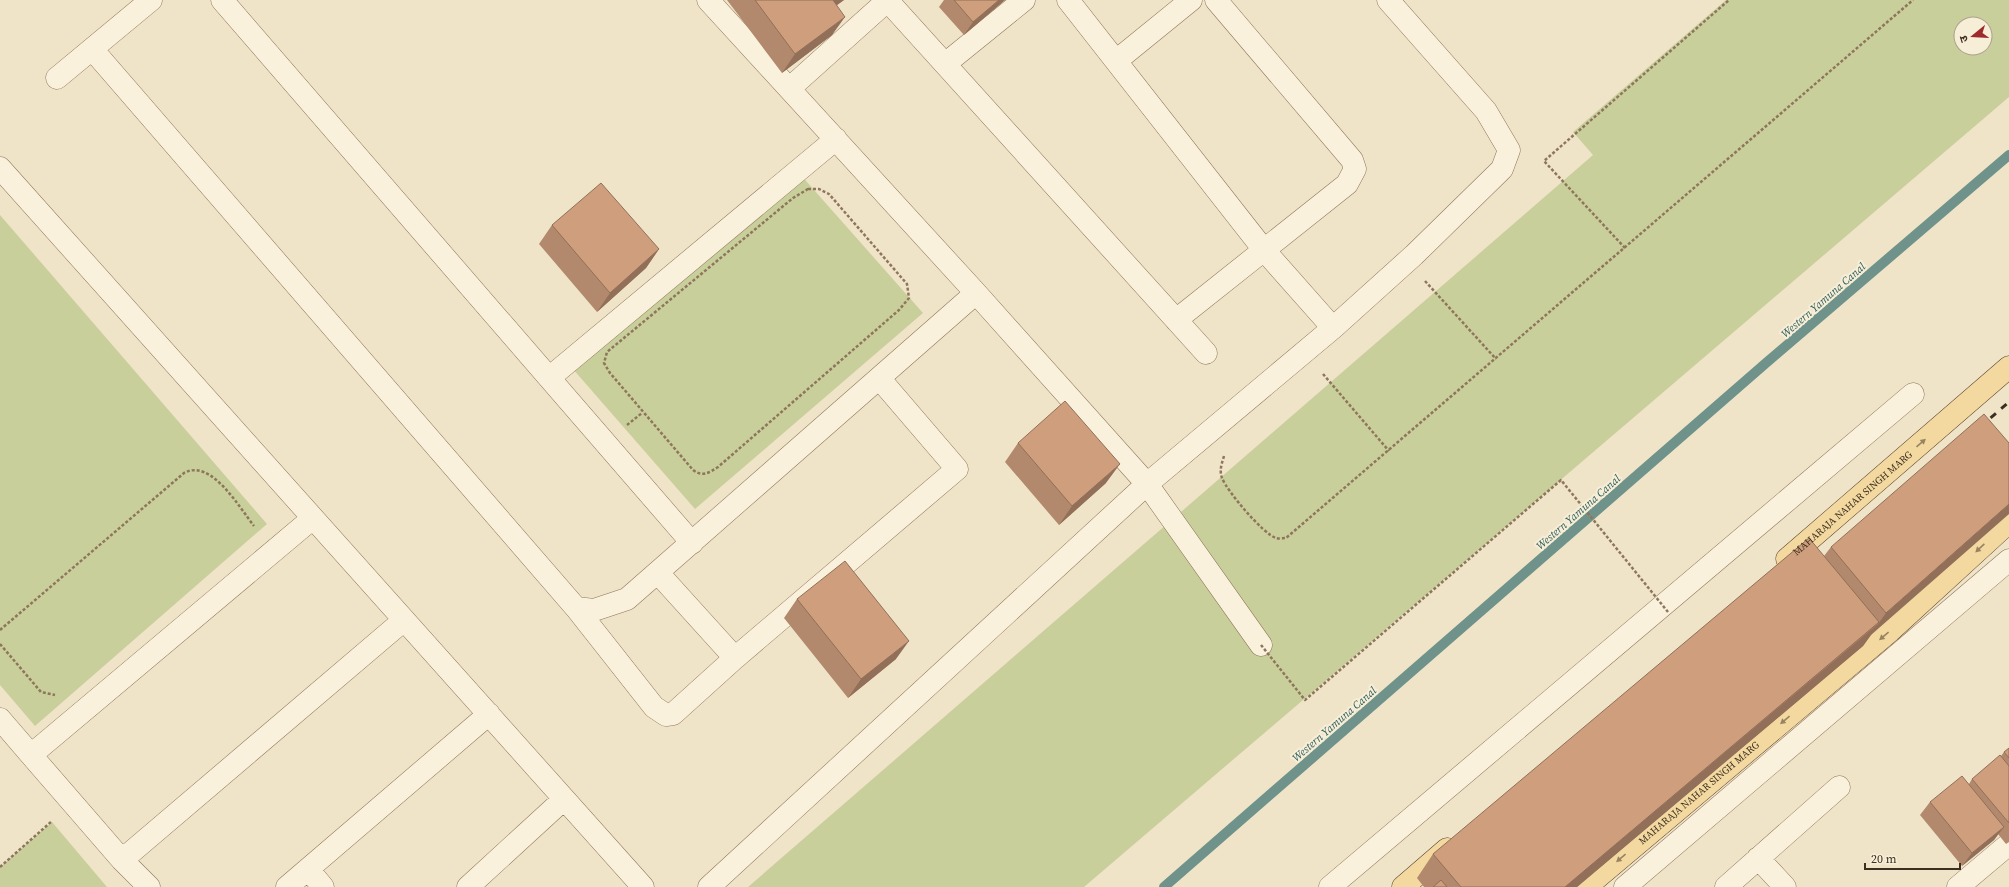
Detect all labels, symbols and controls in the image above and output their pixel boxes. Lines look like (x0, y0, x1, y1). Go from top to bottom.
north arrow (1953, 16, 1993, 56)
text: उ (1956, 33, 1972, 44)
water label: Western Yamuna Canal (1778, 259, 1869, 341)
one-way arrow (1916, 438, 1926, 447)
street label: MAHARAJA NAHAR SINGH MARG (1790, 448, 1915, 558)
water label: Western Yamuna Canal (1533, 471, 1624, 553)
one-way arrow (1975, 544, 1985, 553)
one-way arrow (1879, 632, 1890, 641)
water label: Western Yamuna Canal (1289, 683, 1380, 765)
one-way arrow (1779, 715, 1790, 724)
street label: MAHARAJA NAHAR SINGH MARG (1636, 738, 1762, 847)
scale bar (1865, 845, 1960, 871)
text: 20 m (1871, 851, 1897, 867)
one-way arrow (1616, 853, 1626, 862)

